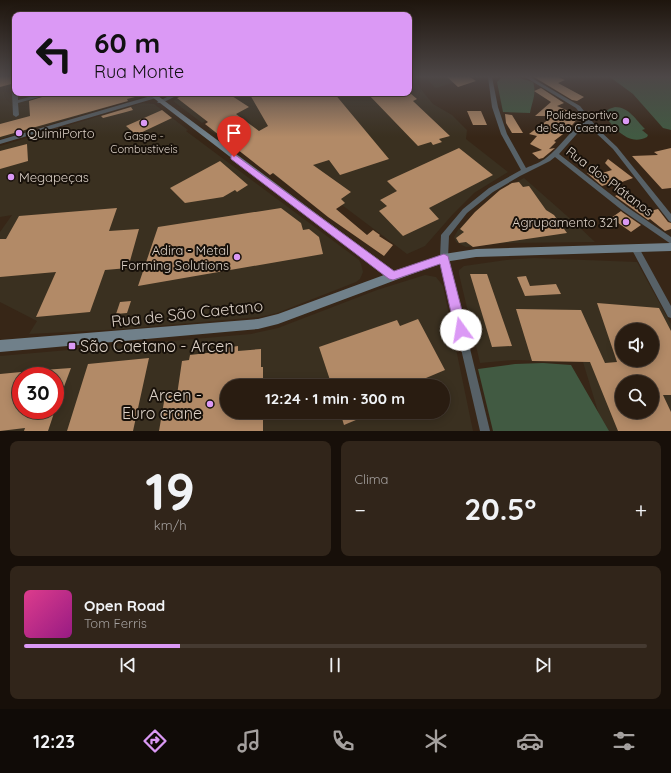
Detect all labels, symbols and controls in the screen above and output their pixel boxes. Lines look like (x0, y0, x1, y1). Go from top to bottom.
text: 60 m (94, 25, 160, 60)
icon: left (28, 28, 80, 80)
text: Rua Monte (94, 60, 184, 83)
place label: Polidesportivo de São Caetano (536, 108, 618, 135)
pin (217, 116, 251, 157)
marker: Polidesportivo de São Caetano (621, 116, 631, 126)
marker: Gaspe - Combustiveis (139, 118, 149, 128)
icon: arrive (223, 122, 245, 144)
place label: QuimiPorto (27, 125, 95, 141)
marker: QuimiPorto (14, 128, 24, 138)
place label: Gaspe - Combustiveis (110, 129, 178, 156)
street label: Rua dos Plátanos (563, 143, 657, 219)
place label: Megapeças (19, 169, 89, 185)
marker: Megapeças (6, 172, 16, 182)
place label: Agrupamento 321 (512, 214, 618, 230)
marker: Agrupamento 321 (621, 217, 631, 227)
place label: Adira - Metal Forming Solutions (121, 242, 229, 273)
marker: Adira - Metal Forming Solutions (232, 252, 242, 262)
street label: Rua de São Caetano (110, 295, 264, 331)
position arrow (440, 309, 482, 351)
map controls (615, 323, 659, 419)
button: sound (615, 323, 659, 367)
place label: São Caetano - Arcen (80, 336, 234, 356)
marker: São Caetano - Arcen (67, 341, 77, 351)
speed limit sign: 30 (12, 367, 64, 419)
button: search (615, 375, 659, 419)
place label: Arcen - Euro crane (122, 385, 202, 423)
text: 12:24 · 1 min · 300 m (265, 389, 405, 408)
marker: Arcen - Euro crane (205, 399, 215, 409)
text: 19 (145, 458, 195, 523)
text: Clima (355, 471, 389, 487)
text: 20.5° (464, 490, 536, 528)
text: − (355, 496, 366, 524)
text: + (635, 496, 647, 524)
text: km/h (154, 517, 187, 533)
text: Open Road (84, 596, 165, 615)
text: Tom Ferris (84, 615, 147, 631)
icon: previous (117, 654, 139, 676)
icon: pause (324, 654, 346, 676)
icon: next (532, 654, 554, 676)
icon: directions (141, 727, 169, 755)
icon: music (235, 727, 263, 755)
icon: phone (329, 727, 357, 755)
icon: climate (422, 727, 450, 755)
icon: car (516, 727, 544, 755)
icon: filters (610, 727, 638, 755)
text: 12:23 (33, 730, 75, 753)

